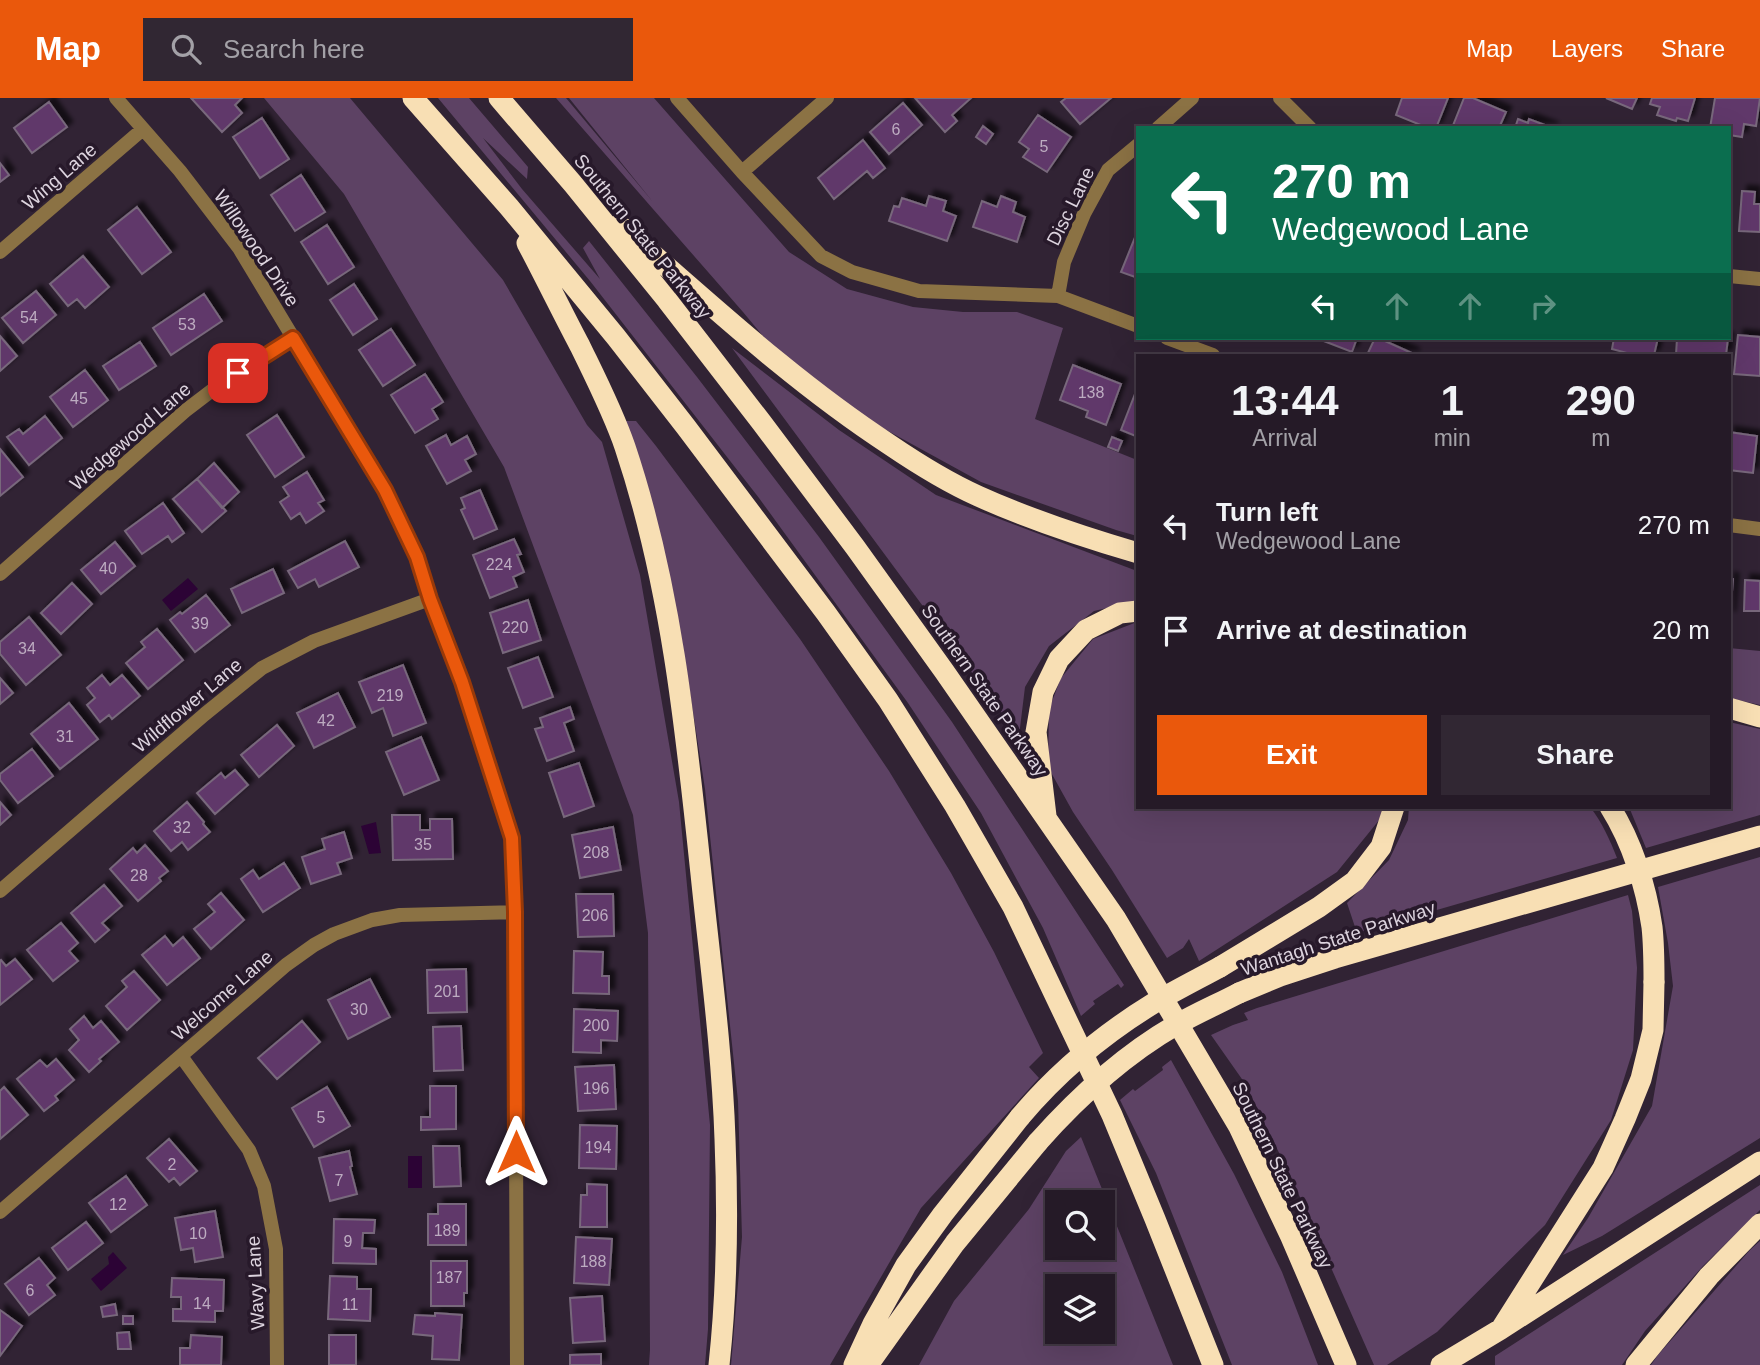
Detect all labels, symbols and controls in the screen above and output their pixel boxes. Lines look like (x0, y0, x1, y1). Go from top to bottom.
search box (143, 18, 633, 81)
text: Map (35, 30, 101, 67)
icon: search (167, 30, 205, 68)
text: Search here (223, 34, 365, 64)
text: Map (1466, 35, 1513, 62)
text: Layers (1551, 35, 1623, 62)
text: Share (1661, 35, 1725, 62)
house number: 6 (892, 121, 901, 138)
house number: 5 (1040, 138, 1049, 155)
street label: Wing Lane (18, 139, 100, 214)
street label: Southern State Parkway (570, 150, 716, 323)
icon: left (1157, 154, 1248, 245)
text: 270 m (1272, 154, 1411, 208)
street label: Disc Lane (1042, 164, 1098, 249)
street label: Willowood Drive (210, 186, 303, 311)
text: Wedgewood Lane (1272, 211, 1529, 247)
icon: left (1305, 287, 1343, 325)
icon: ahead (1378, 287, 1416, 325)
icon: ahead (1451, 287, 1489, 325)
icon: right (1524, 287, 1562, 325)
house number: 54 (20, 309, 38, 326)
house number: 53 (178, 316, 196, 333)
pin (208, 343, 268, 403)
icon: arrive (219, 354, 257, 392)
text: 13:44 (1231, 377, 1339, 424)
text: 1 (1440, 377, 1464, 424)
text: 290 (1566, 377, 1636, 424)
street label: Wedgewood Lane (66, 378, 195, 494)
house number: 138 (1078, 384, 1104, 401)
house number: 45 (70, 390, 88, 407)
text: Arrival (1252, 425, 1317, 451)
text: min (1434, 425, 1471, 451)
text: m (1591, 425, 1610, 451)
text: Turn left (1216, 497, 1318, 527)
icon: left (1157, 507, 1195, 545)
text: 270 m (1638, 510, 1710, 540)
text: Wedgewood Lane (1216, 528, 1401, 554)
house number: 224 (486, 556, 512, 573)
house number: 40 (99, 560, 117, 577)
street label: Southern State Parkway (917, 600, 1052, 781)
icon: arrive (1157, 612, 1195, 650)
house number: 39 (191, 615, 209, 632)
text: Arrive at destination (1216, 615, 1467, 645)
text: 20 m (1652, 615, 1710, 645)
house number: 220 (502, 619, 528, 636)
house number: 34 (18, 640, 36, 657)
street label: Wildflower Lane (129, 654, 246, 757)
house number: 219 (377, 687, 403, 704)
house number: 42 (317, 712, 335, 729)
button: Exit (1157, 715, 1427, 795)
button: Share (1441, 715, 1710, 795)
house number: 31 (56, 728, 74, 745)
house number: 32 (173, 819, 191, 836)
house number: 35 (414, 836, 432, 853)
house number: 208 (583, 844, 609, 861)
house number: 28 (130, 867, 148, 884)
street label: Wantagh State Parkway (1238, 897, 1438, 980)
house number: 206 (582, 907, 608, 924)
street label: Welcome Lane (168, 946, 277, 1045)
house number: 201 (434, 983, 460, 1000)
house number: 30 (350, 1001, 368, 1018)
house number: 200 (583, 1017, 609, 1034)
street label: Southern State Parkway (1228, 1079, 1337, 1272)
house number: 196 (583, 1080, 609, 1097)
house number: 5 (317, 1109, 326, 1126)
position arrow (479, 1115, 553, 1189)
house number: 194 (585, 1139, 611, 1156)
house number: 2 (168, 1156, 177, 1173)
house number: 7 (335, 1172, 344, 1189)
map controls (1045, 1190, 1115, 1344)
button: search (1045, 1190, 1115, 1260)
house number: 12 (109, 1196, 127, 1213)
house number: 189 (434, 1222, 460, 1239)
house number: 10 (189, 1225, 207, 1242)
house number: 9 (344, 1233, 353, 1250)
street label: Wavy Lane (243, 1235, 268, 1331)
house number: 188 (580, 1253, 606, 1270)
house number: 187 (436, 1269, 462, 1286)
button: layers (1045, 1274, 1115, 1344)
house number: 6 (26, 1282, 35, 1299)
house number: 14 (193, 1295, 211, 1312)
house number: 11 (342, 1296, 358, 1313)

